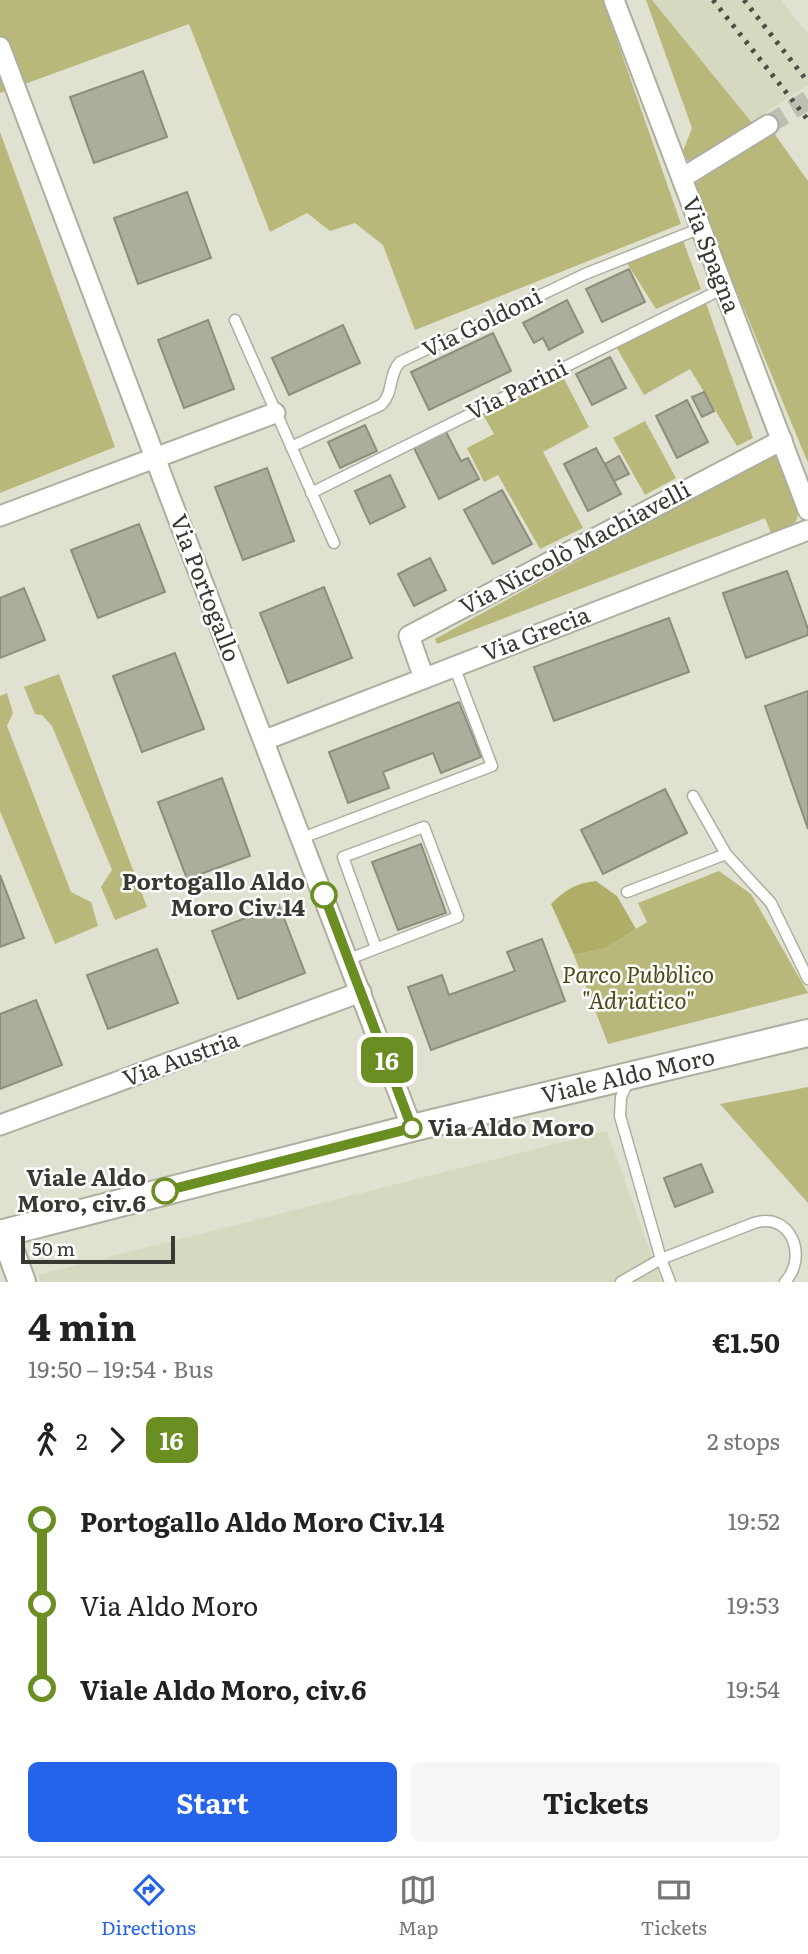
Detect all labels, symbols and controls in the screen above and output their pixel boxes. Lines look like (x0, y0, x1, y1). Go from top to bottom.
street label: Via Spagna (675, 191, 751, 318)
street label: Via Goldoni (416, 277, 547, 365)
street label: Via Parini (460, 349, 573, 427)
street label: Via Niccolò Machiavelli (453, 471, 696, 622)
street label: Via Portogallo (163, 509, 251, 666)
street label: Via Grecia (477, 596, 595, 668)
place label: Portogallo Aldo Moro Civ.14 (122, 863, 305, 923)
marker: Portogallo Aldo Moro Civ.14 (311, 882, 337, 908)
park label: Parco Pubblico "Adriatico" (562, 956, 714, 1016)
street label: Via Austria (117, 1020, 244, 1094)
line badge: 16 (356, 1037, 418, 1083)
street label: Viale Aldo Moro (537, 1038, 718, 1111)
text: 16 (375, 1042, 399, 1077)
place label: Via Aldo Moro (428, 1109, 594, 1143)
marker: Via Aldo Moro (402, 1118, 422, 1138)
place label: Viale Aldo Moro, civ.6 (17, 1159, 146, 1219)
marker: Viale Aldo Moro, civ.6 (152, 1178, 178, 1204)
scale bar (21, 1233, 175, 1265)
text: 50 m (32, 1234, 75, 1262)
text: 4 min (28, 1296, 137, 1353)
text: €1.50 (712, 1322, 780, 1361)
text: 19:50 – 19:54 · Bus (28, 1351, 213, 1385)
icon: walk (28, 1421, 66, 1459)
icon: forward (98, 1421, 136, 1459)
text: 16 (160, 1422, 184, 1457)
text: 2 (76, 1423, 88, 1457)
text: 2 stops (707, 1423, 780, 1457)
text: Portogallo Aldo Moro Civ.14 (80, 1501, 444, 1540)
text: 19:52 (728, 1503, 780, 1537)
text: Via Aldo Moro (80, 1585, 258, 1624)
text: 19:53 (727, 1587, 780, 1621)
text: Viale Aldo Moro, civ.6 (80, 1669, 366, 1708)
text: 19:54 (727, 1671, 780, 1705)
button: Start (28, 1762, 397, 1842)
button: Tickets (411, 1762, 780, 1842)
tab: Directions (101, 1871, 196, 1941)
tab: Map (398, 1871, 439, 1941)
tab: Tickets (641, 1871, 707, 1941)

